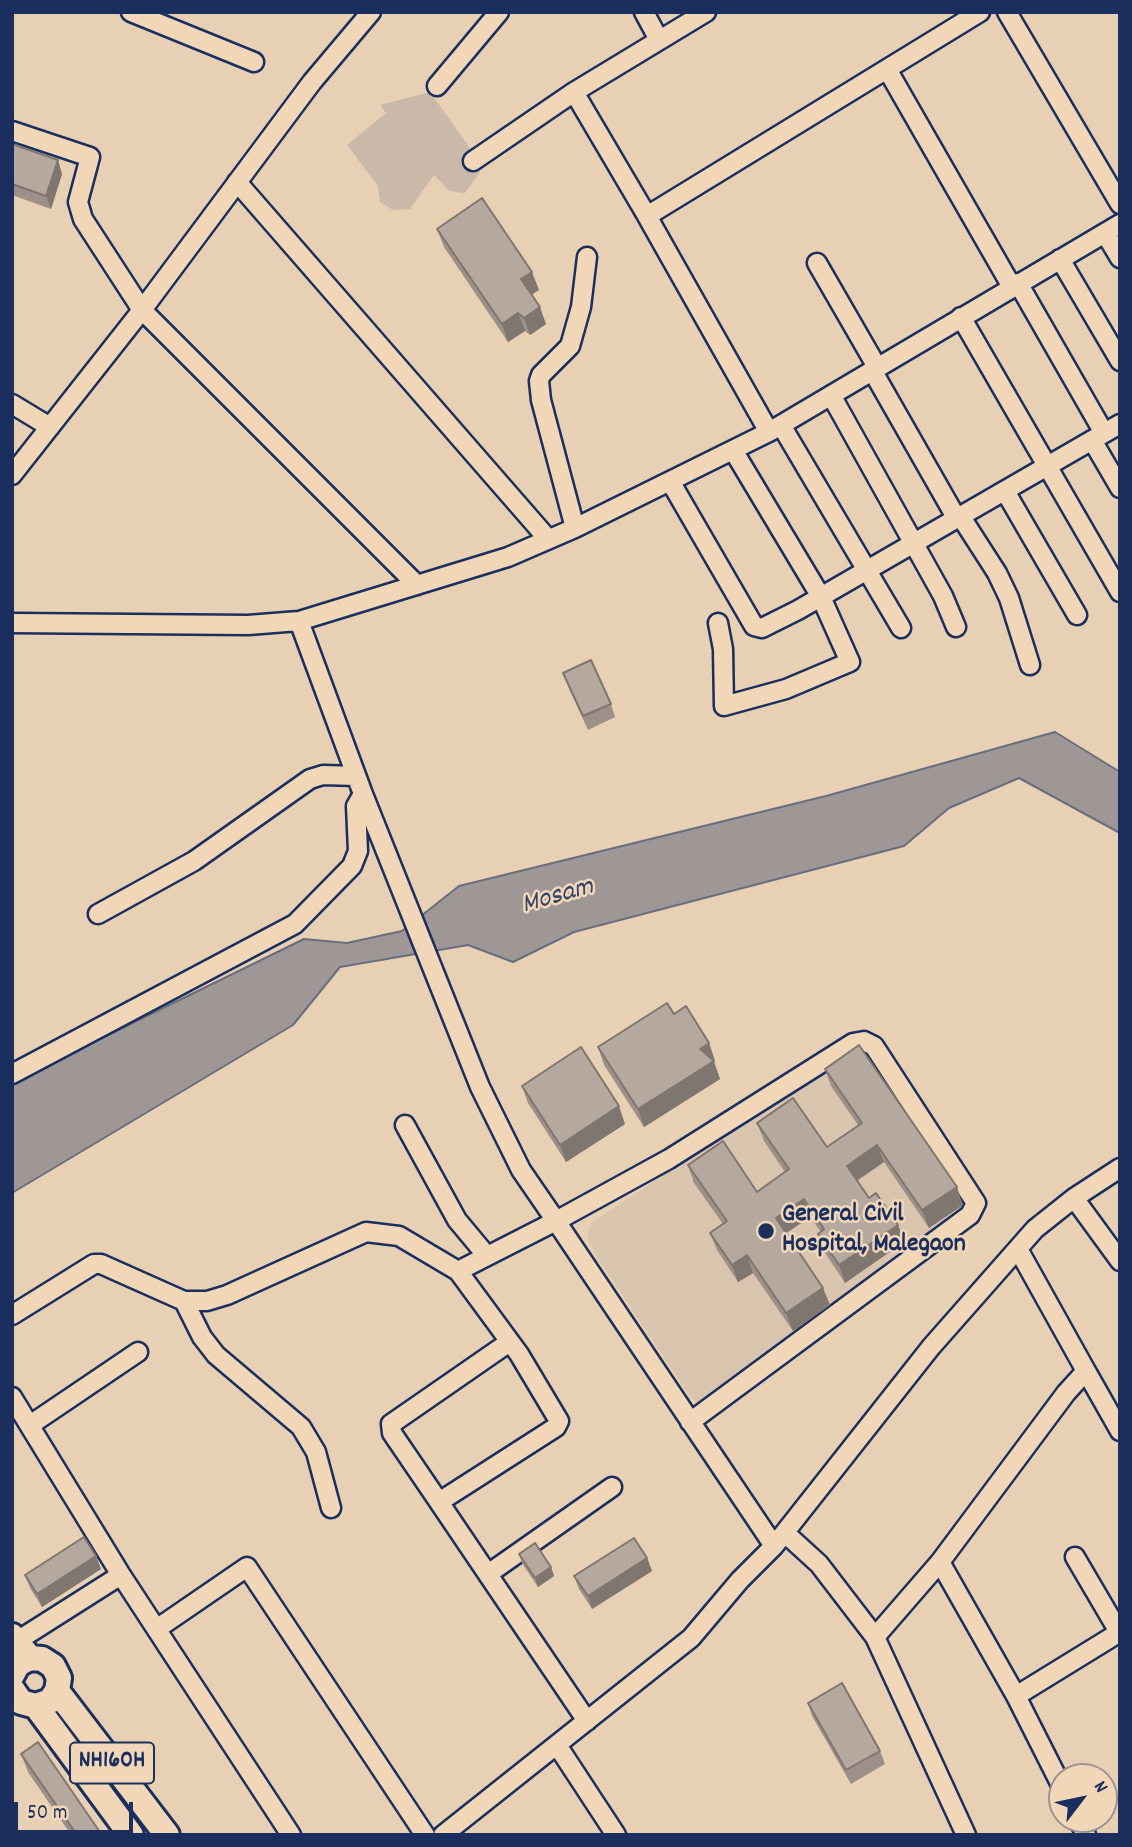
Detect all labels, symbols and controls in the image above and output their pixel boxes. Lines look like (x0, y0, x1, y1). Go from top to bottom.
water label: Mosam (518, 872, 598, 924)
place label: General Civil Hospital, Malegaon (782, 1200, 966, 1262)
marker: General Civil Hospital, Malegaon (756, 1221, 776, 1241)
road number: NH160H (70, 1742, 154, 1784)
north arrow (1048, 1763, 1118, 1833)
text: N (1086, 1777, 1113, 1799)
scale bar (18, 1787, 136, 1831)
text: 50 m (27, 1799, 67, 1829)

